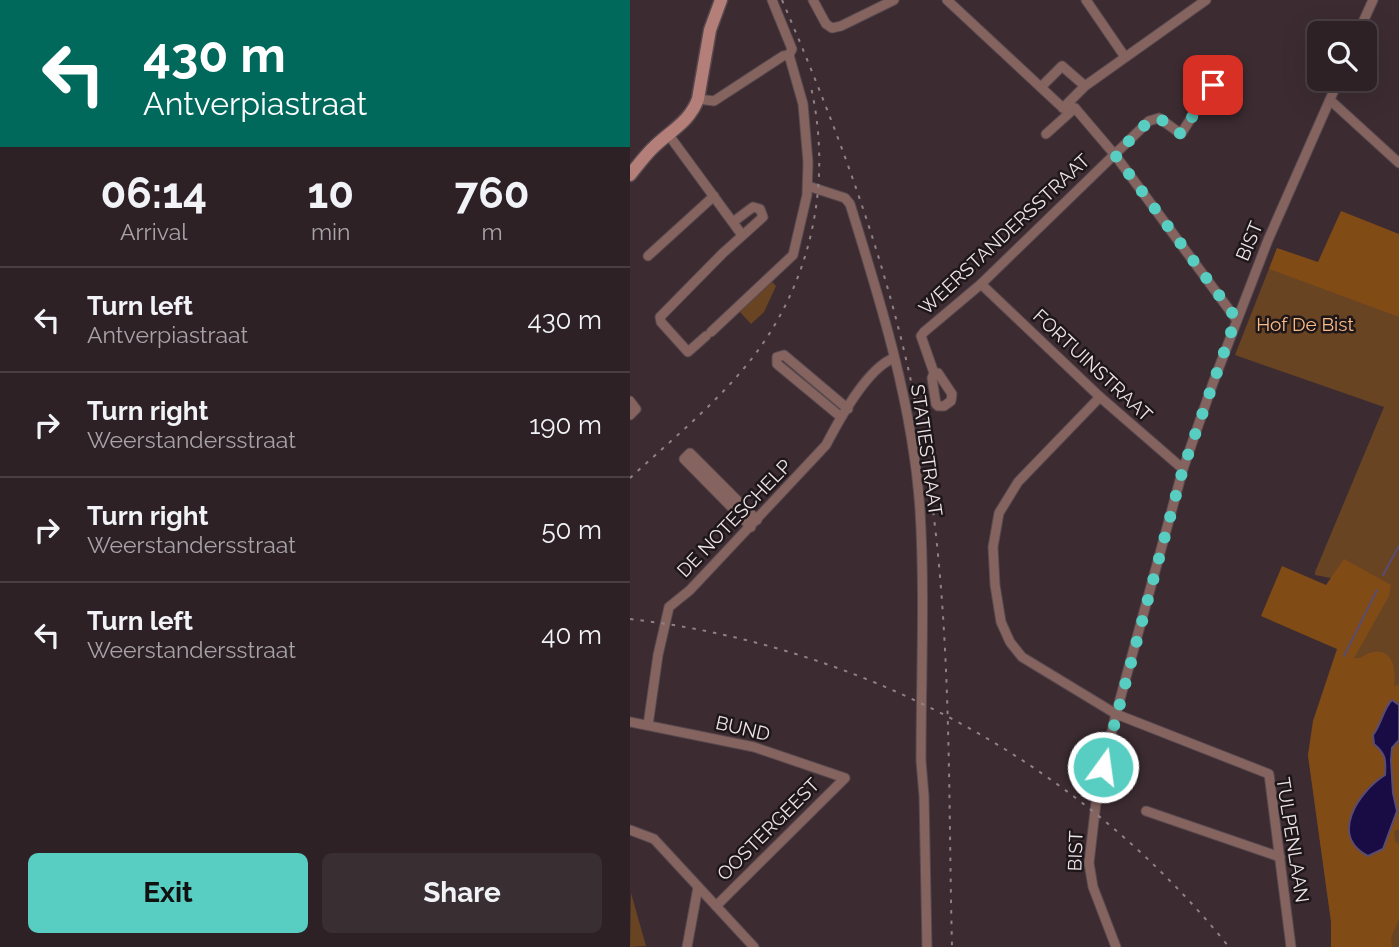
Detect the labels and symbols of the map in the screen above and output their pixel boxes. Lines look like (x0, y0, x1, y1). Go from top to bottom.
pin (1183, 55, 1243, 115)
street label: WEERSTANDERSSTRAAT (914, 149, 1094, 319)
street label: BIST (1231, 218, 1267, 264)
street label: FORTUINSTRAAT (1029, 304, 1157, 426)
park label: Hof De Bist (1256, 313, 1354, 335)
street label: STATIESTRAAT (907, 383, 947, 518)
street label: DE NOTESCHELP (672, 455, 796, 581)
street label: BUND (714, 711, 772, 745)
position arrow (1066, 730, 1140, 804)
street label: OOSTERGEEST (712, 773, 824, 885)
street label: TULPENLAAN (1272, 776, 1314, 904)
street label: BIST (1063, 830, 1087, 872)

